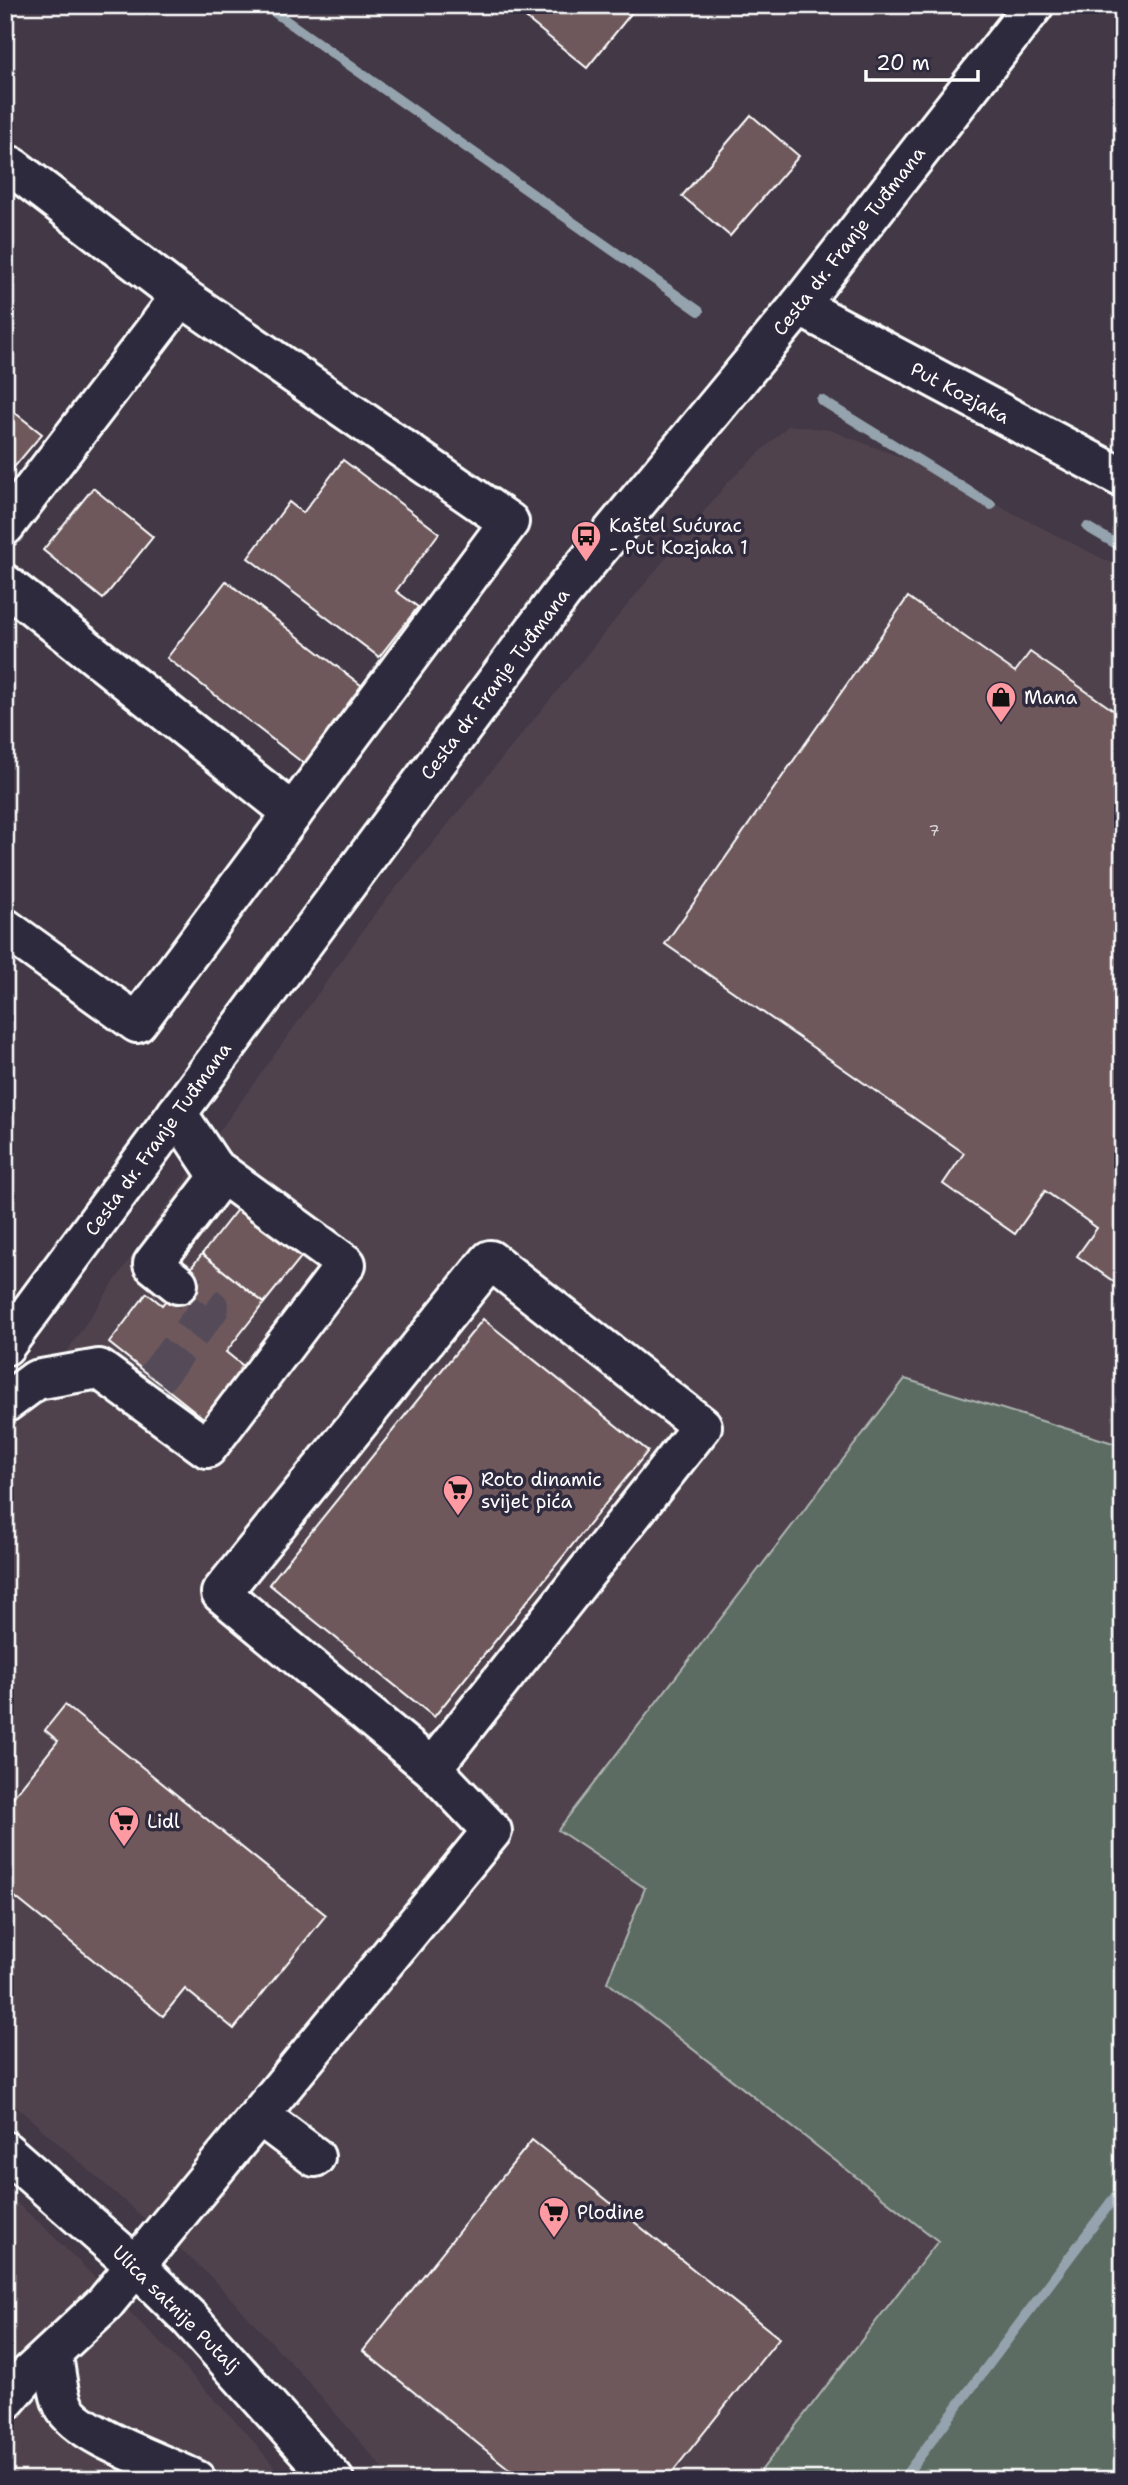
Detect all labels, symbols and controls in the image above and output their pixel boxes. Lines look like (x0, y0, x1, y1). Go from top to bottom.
scale bar (866, 38, 978, 82)
text: 20 m (876, 49, 930, 77)
street label: Cesta dr. Franje Tuđmana (767, 141, 931, 341)
street label: Put Kozjaka (906, 356, 1014, 430)
place label: Kaštel Sućurac - Put Kozjaka 1 (609, 513, 748, 560)
bus stop icon: Kaštel Sućurac - Put Kozjaka 1 (569, 519, 603, 563)
street label: Cesta dr. Franje Tuđmana (415, 583, 575, 785)
shop icon: Mana (984, 680, 1018, 724)
place label: Mana (1024, 685, 1078, 710)
house number: 7 (928, 820, 940, 841)
street label: Cesta dr. Franje Tuđmana (79, 1037, 237, 1241)
place label: Roto dinamic svijet pića (481, 1467, 602, 1514)
supermarket icon: Roto dinamic svijet pića (441, 1473, 475, 1517)
supermarket icon: Lidl (107, 1804, 141, 1848)
place label: Lidl (147, 1809, 180, 1834)
supermarket icon: Plodine (537, 2195, 571, 2239)
place label: Plodine (577, 2200, 644, 2225)
street label: Ulica satnije Putalj (107, 2240, 245, 2378)

